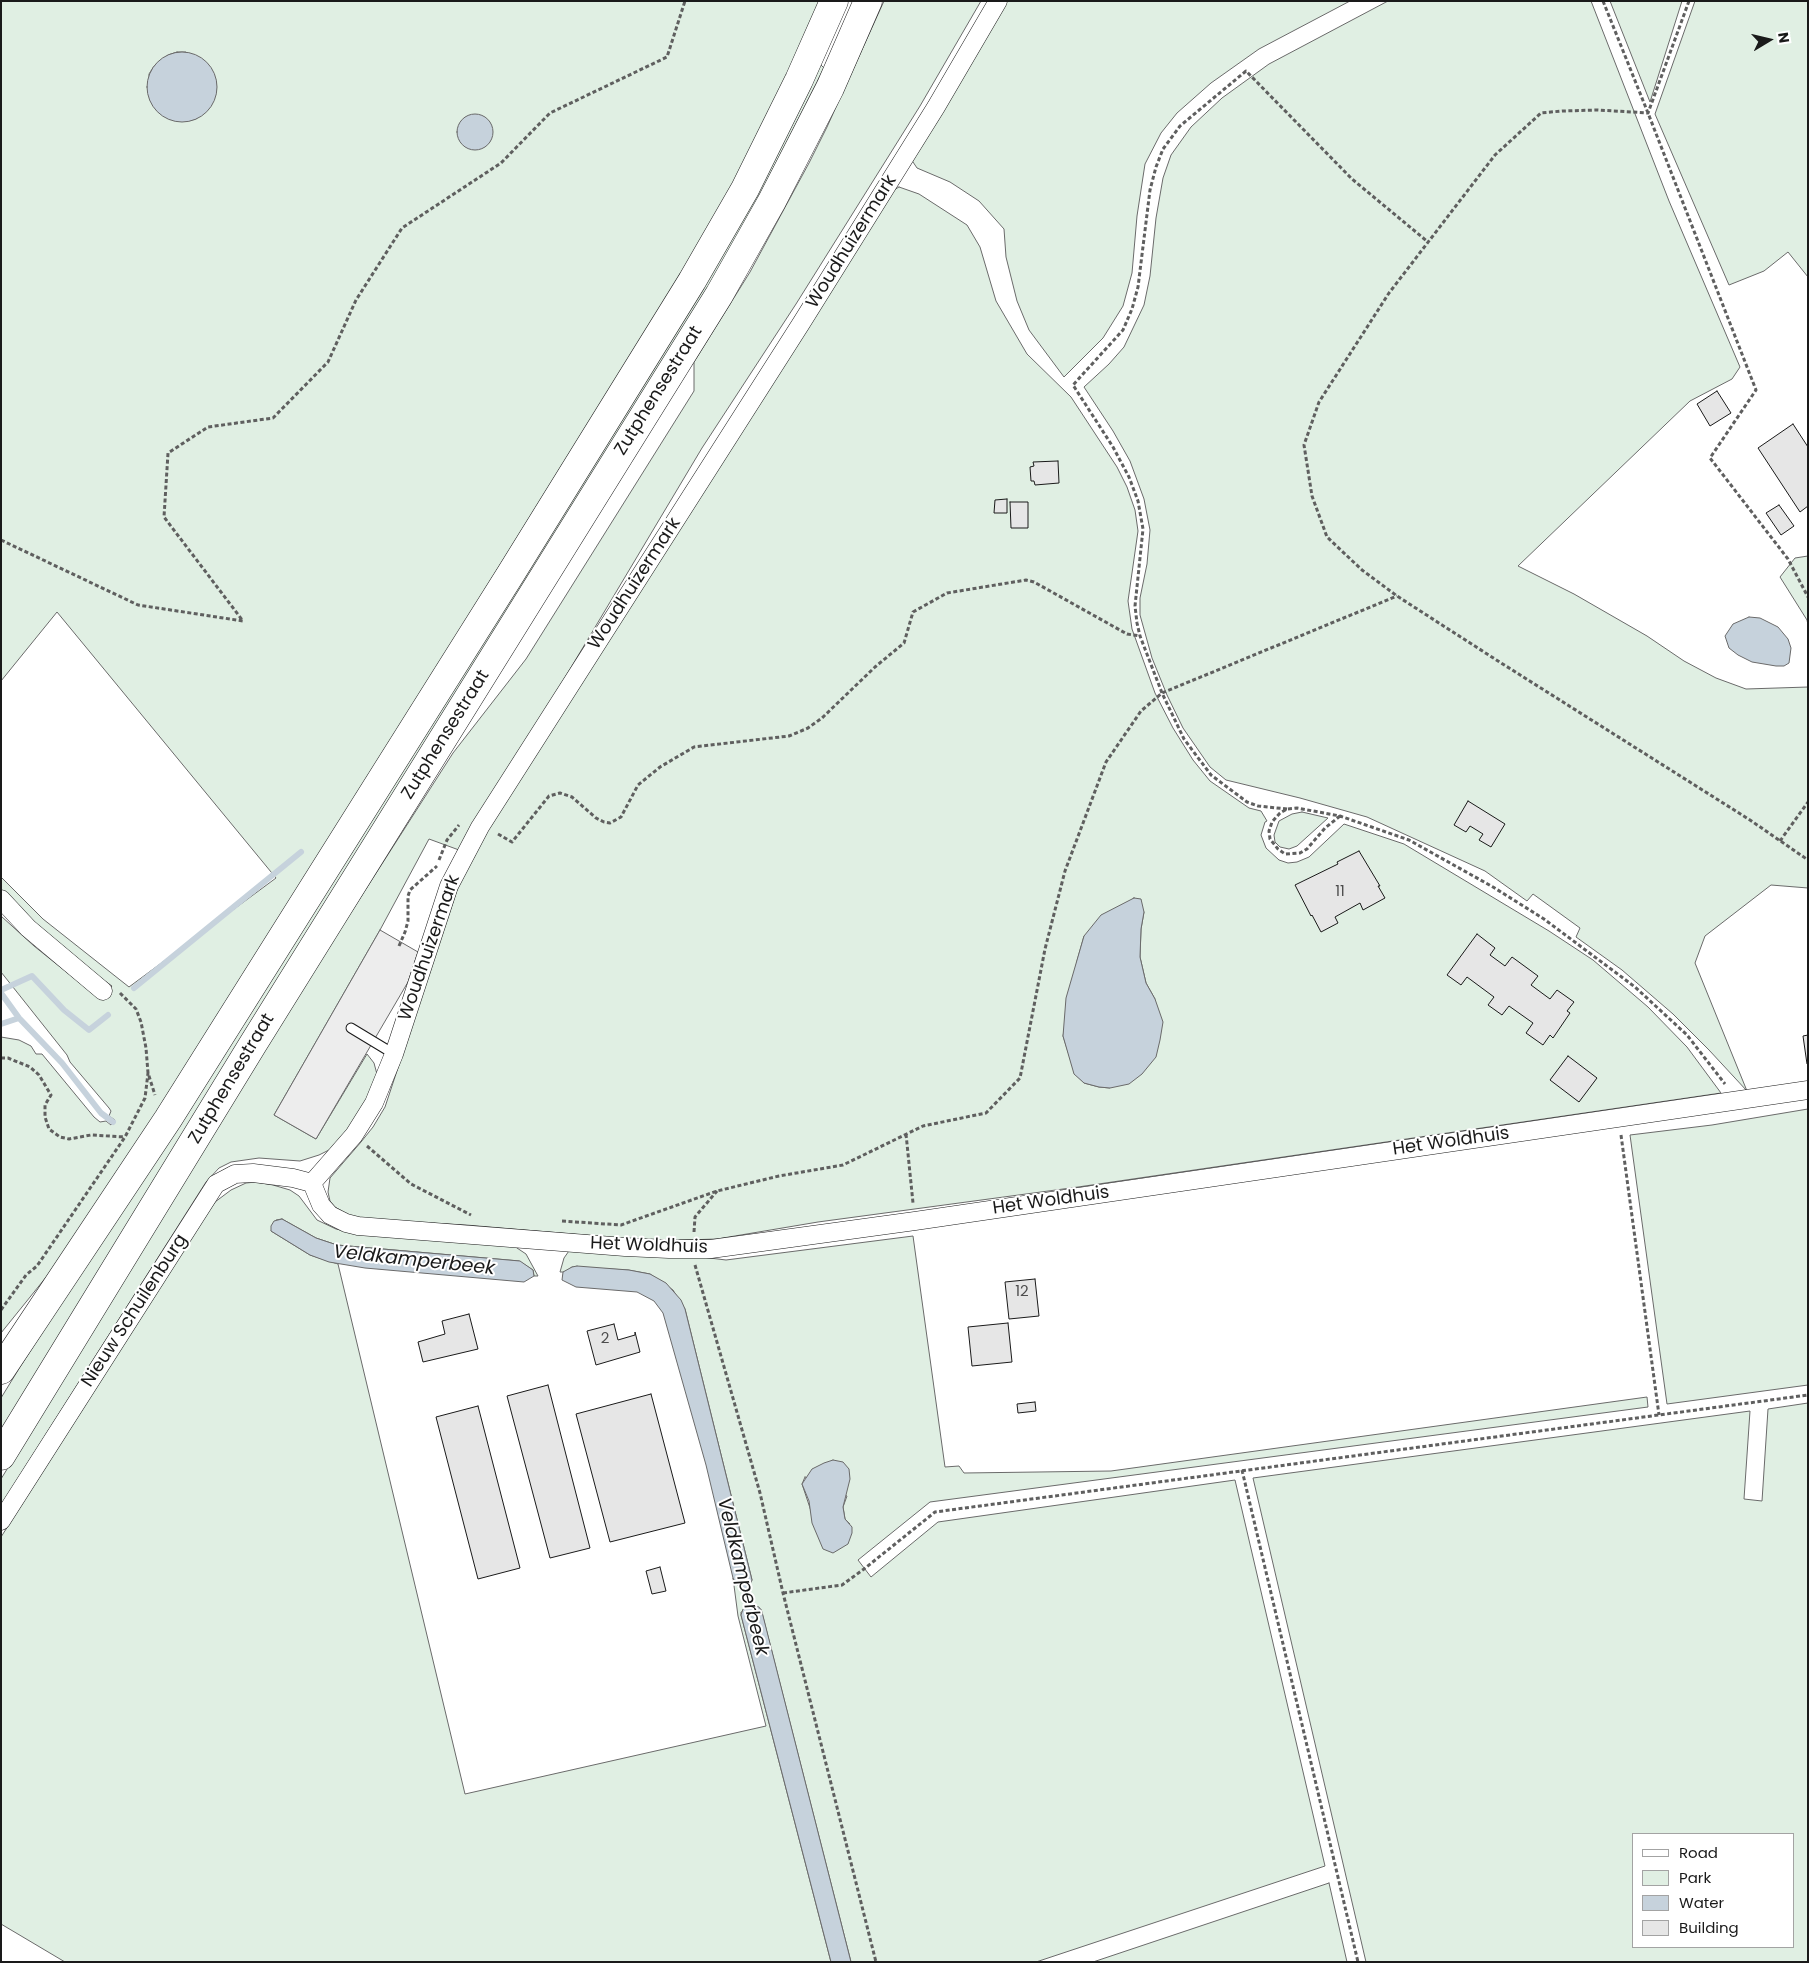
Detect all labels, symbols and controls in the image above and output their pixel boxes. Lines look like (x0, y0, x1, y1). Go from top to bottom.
north arrow (1744, 15, 1794, 65)
text: N (1773, 31, 1795, 44)
street label: Woudhuizermark (802, 171, 902, 313)
street label: Zutphensestraat (611, 322, 707, 460)
street label: Woudhuizermark (584, 514, 686, 654)
street label: Zutphensestraat (398, 666, 494, 804)
street label: Woudhuizermark (395, 872, 465, 1024)
house number: 11 (1335, 883, 1345, 901)
street label: Zutphensestraat (185, 1010, 279, 1148)
street label: Het Woldhuis (1391, 1123, 1511, 1161)
street label: Het Woldhuis (991, 1182, 1111, 1220)
street label: Nieuw Schuilenburg (77, 1230, 193, 1392)
street label: Het Woldhuis (590, 1233, 708, 1259)
water label: Veldkamperbeek (332, 1241, 496, 1281)
house number: 12 (1015, 1283, 1029, 1301)
house number: 2 (601, 1330, 609, 1348)
water label: Veldkamperbeek (711, 1496, 773, 1658)
legend (1632, 1833, 1794, 1948)
text: Road (1679, 1842, 1718, 1863)
text: Park (1679, 1867, 1711, 1888)
text: Water (1679, 1892, 1724, 1913)
text: Building (1679, 1917, 1739, 1938)

